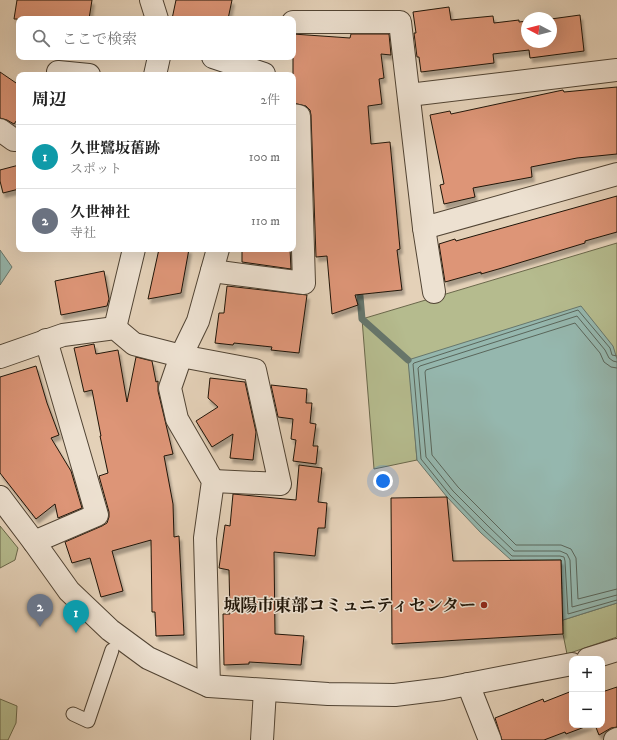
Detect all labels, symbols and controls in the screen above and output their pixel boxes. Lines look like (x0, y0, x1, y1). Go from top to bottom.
north arrow (521, 12, 557, 48)
search box (16, 16, 296, 60)
icon: search (30, 27, 52, 49)
text: ここで検索 (62, 30, 137, 49)
text: 周辺 (32, 89, 66, 111)
text: 2件 (261, 92, 280, 108)
text: 久世鷺坂𦾔跡 (70, 139, 160, 158)
text: 1 (43, 149, 47, 165)
text: 100 m (249, 149, 280, 165)
text: スポット (70, 161, 122, 177)
text: 久世神社 (70, 203, 130, 222)
text: 2 (42, 213, 48, 229)
text: 110 m (251, 213, 280, 229)
text: 寺社 (70, 225, 96, 241)
your location (373, 471, 393, 491)
pin: 2 (27, 594, 53, 627)
place label: 城陽市東部コミュニティセンター (223, 595, 476, 617)
pin: 1 (63, 600, 89, 633)
marker: 城陽市東部コミュニティセンター (479, 600, 489, 610)
map controls (569, 656, 605, 728)
button: + (569, 656, 605, 692)
button: − (569, 692, 605, 728)

